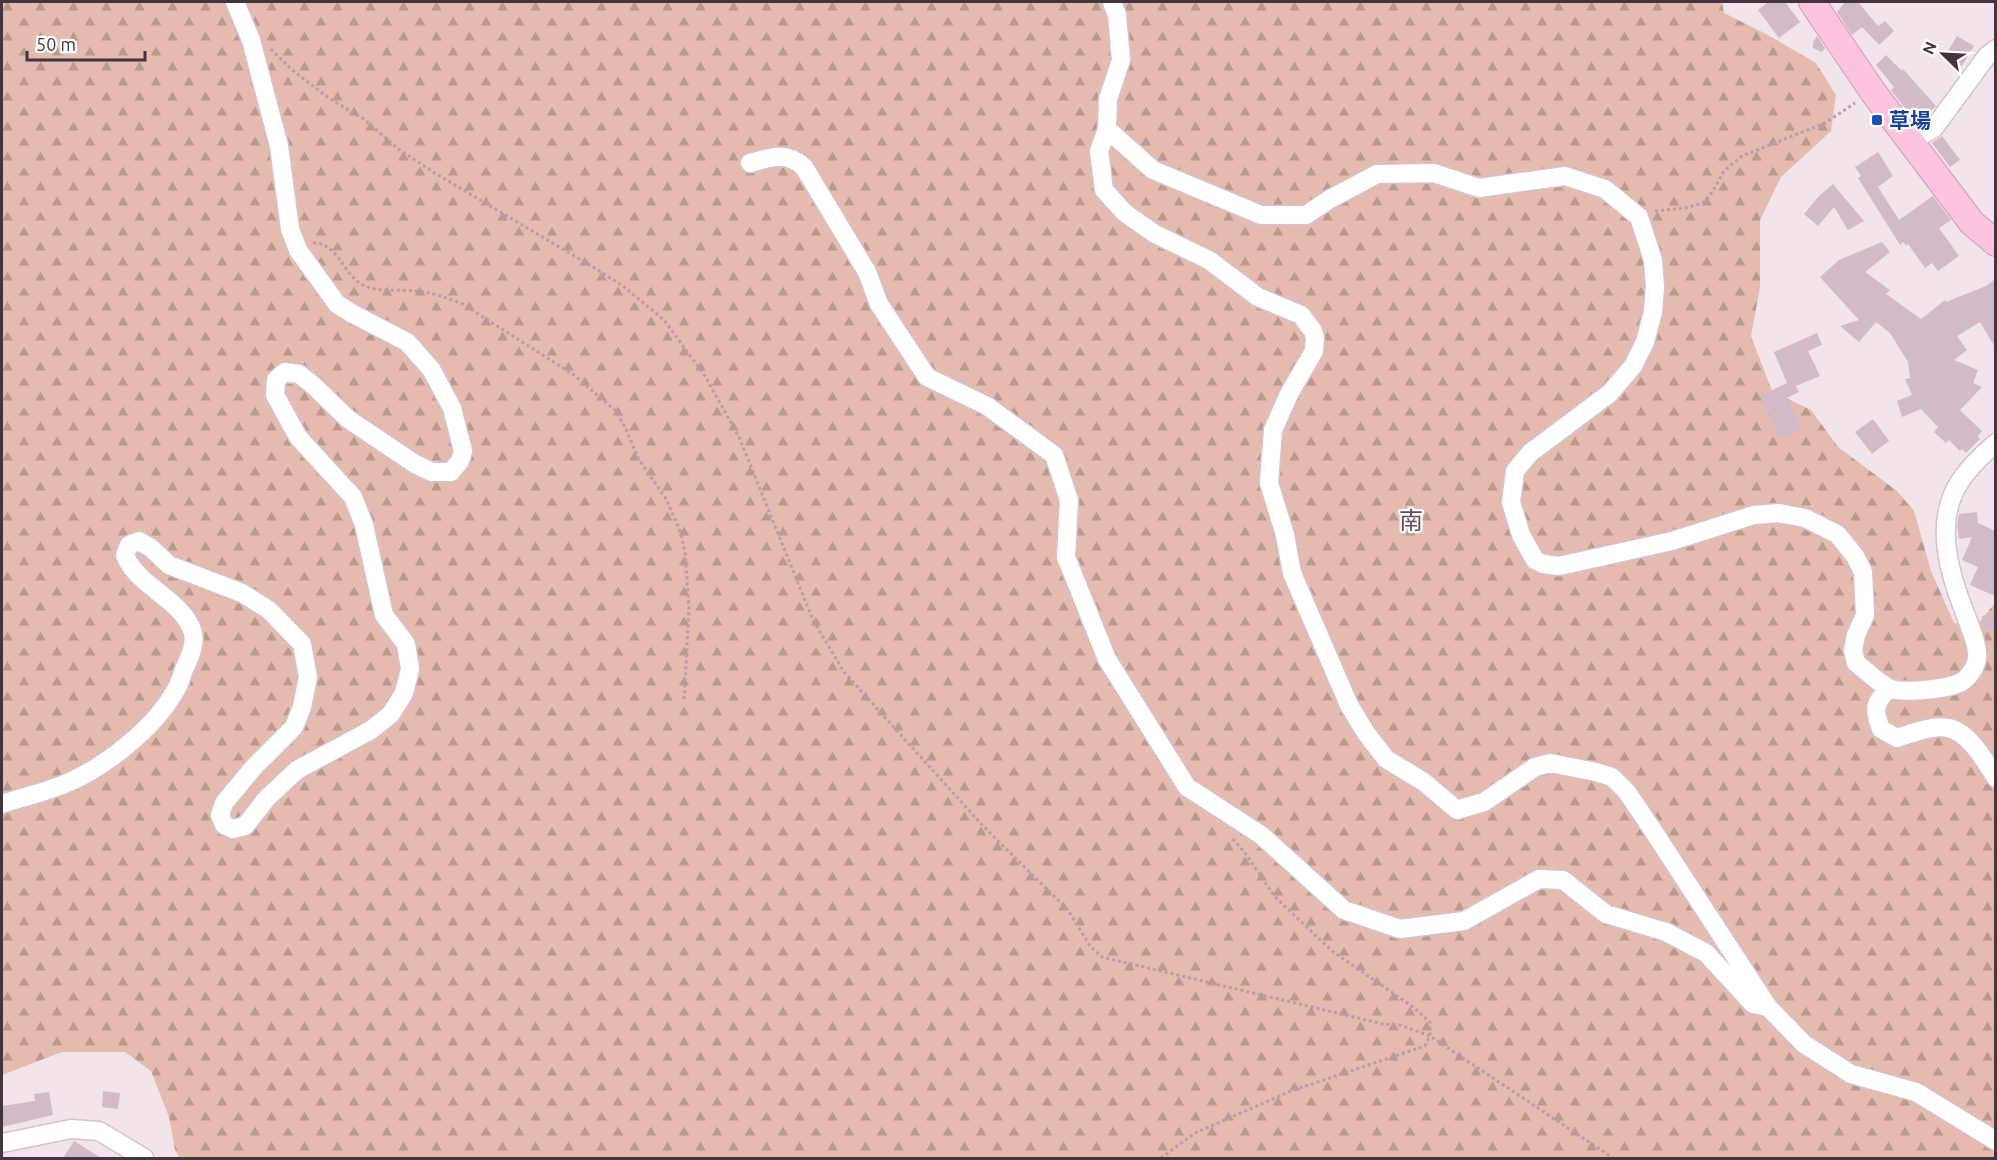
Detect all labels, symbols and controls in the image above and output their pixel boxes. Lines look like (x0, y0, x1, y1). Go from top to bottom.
scale bar (27, 24, 146, 62)
north arrow (1913, 24, 1973, 84)
text: 50 m (36, 34, 76, 54)
text: N (1919, 39, 1940, 57)
place label: 草場 (1889, 108, 1931, 132)
marker: 草場 (1870, 113, 1884, 127)
district label: 南 (1399, 507, 1423, 534)

